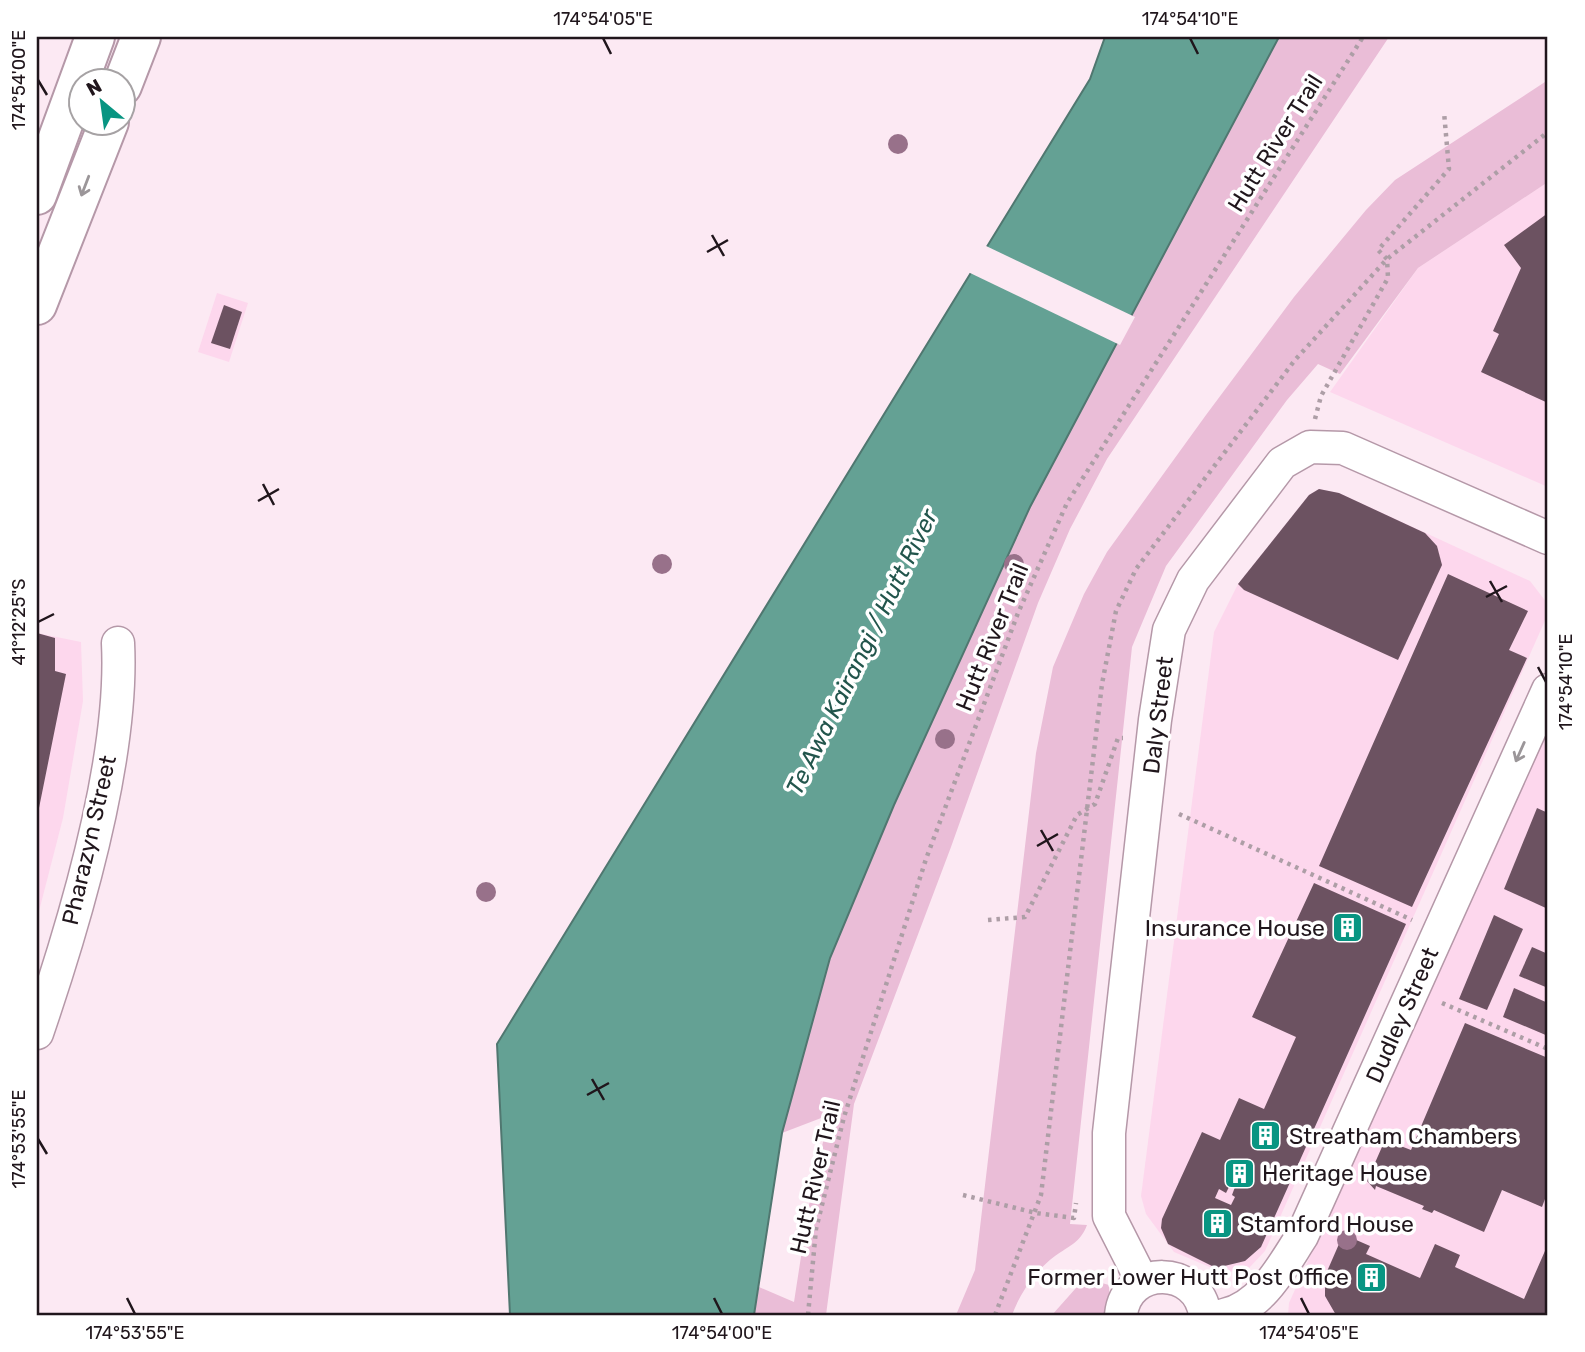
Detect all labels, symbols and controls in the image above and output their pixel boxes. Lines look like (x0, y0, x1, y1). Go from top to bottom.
text: 174°54'05"E (553, 8, 653, 30)
text: 174°54'10"E (1142, 8, 1238, 30)
text: 174°54'00"E (8, 30, 30, 130)
north arrow (66, 66, 136, 136)
street label: Hutt River Trail (1222, 69, 1328, 217)
text: N (82, 74, 106, 101)
one-way arrow (78, 175, 91, 197)
water label: Te Awa Kairangi / Hutt River (781, 504, 944, 799)
street label: Hutt River Trail (950, 559, 1034, 715)
text: 41°12'25"S (8, 579, 30, 665)
text: 174°54'10"E (1555, 634, 1577, 730)
street label: Daly Street (1137, 655, 1179, 775)
one-way arrow (1513, 741, 1526, 763)
street label: Pharazyn Street (56, 752, 122, 928)
building icon: Insurance House (1331, 911, 1365, 945)
place label: Insurance House (1145, 914, 1325, 942)
street label: Dudley Street (1360, 943, 1444, 1087)
text: 174°53'55"E (8, 1090, 30, 1188)
street label: Hutt River Trail (784, 1097, 846, 1257)
building icon: Streatham Chambers (1249, 1119, 1283, 1153)
place label: Streatham Chambers (1289, 1122, 1518, 1150)
building icon: Heritage House (1222, 1156, 1256, 1190)
place label: Heritage House (1262, 1159, 1428, 1187)
building icon: Stamford House (1200, 1207, 1234, 1241)
place label: Stamford House (1240, 1210, 1414, 1238)
building icon: Former Lower Hutt Post Office (1355, 1260, 1389, 1294)
place label: Former Lower Hutt Post Office (1027, 1263, 1349, 1291)
text: 174°53'55"E (86, 1322, 184, 1344)
text: 174°54'00"E (672, 1322, 772, 1344)
text: 174°54'05"E (1259, 1322, 1359, 1344)

